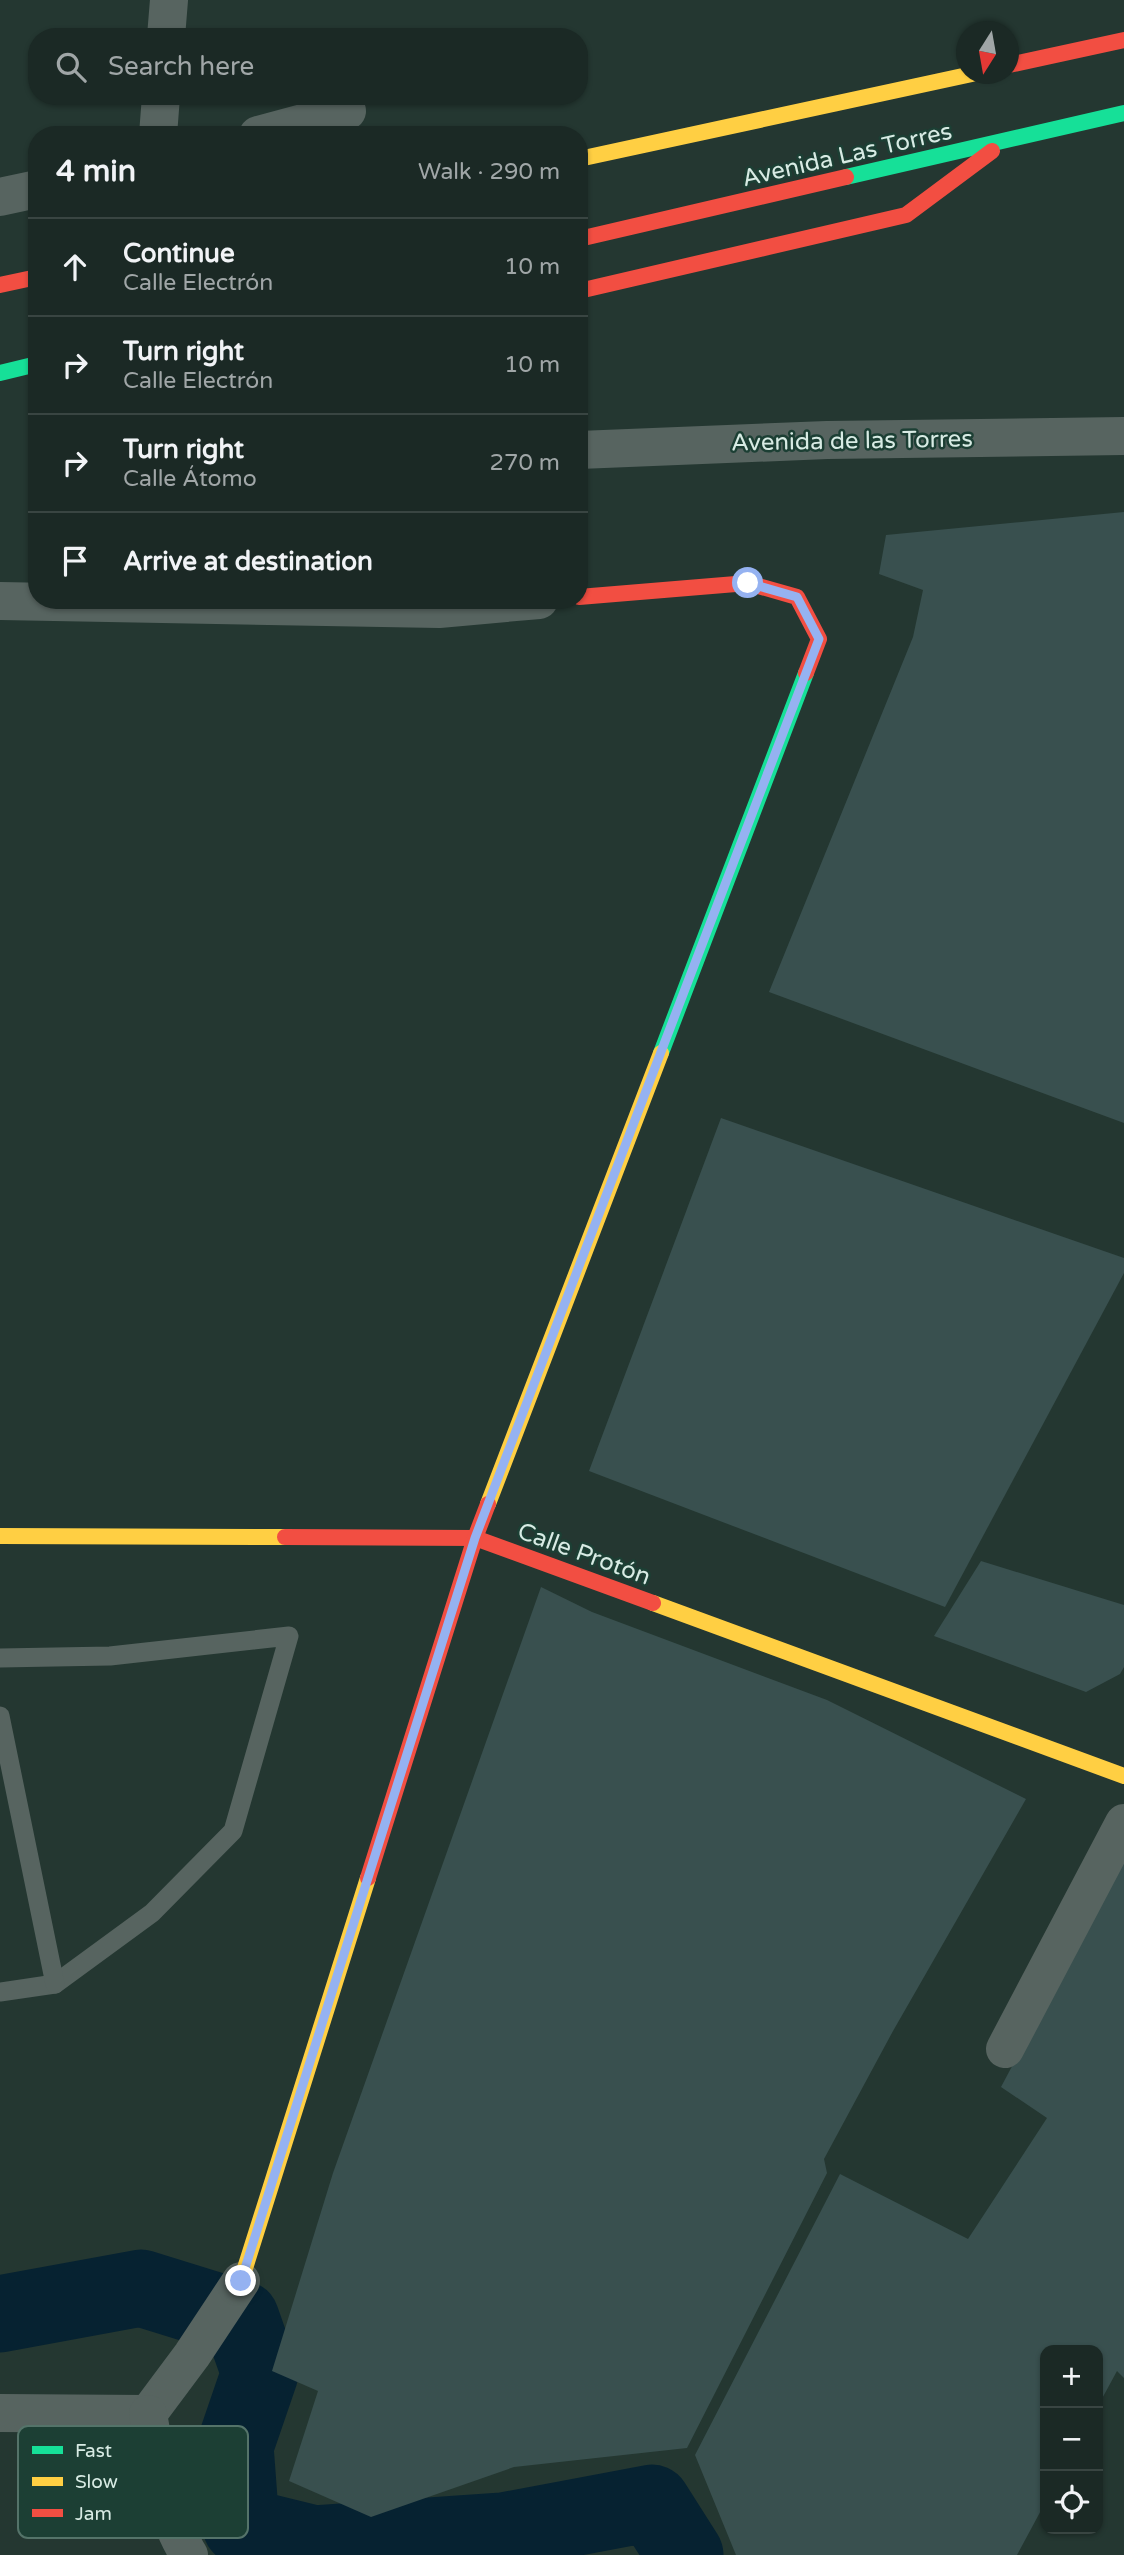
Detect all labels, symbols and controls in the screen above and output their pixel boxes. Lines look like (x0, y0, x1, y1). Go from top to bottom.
north arrow (956, 21, 1019, 84)
search box (28, 28, 588, 105)
icon: search (52, 48, 90, 86)
text: Search here (108, 51, 254, 82)
street label: Avenida Las Torres (739, 117, 955, 193)
text: 4 min (56, 153, 136, 190)
text: Walk · 290 m (418, 158, 560, 186)
text: Continue (123, 238, 235, 269)
icon: ahead (56, 248, 94, 286)
text: 10 m (504, 253, 560, 281)
text: Calle Electrón (123, 269, 273, 297)
text: Turn right (123, 336, 244, 367)
icon: right (56, 346, 94, 384)
text: 10 m (504, 351, 560, 379)
text: Calle Electrón (123, 367, 273, 395)
street label: Avenida de las Torres (731, 424, 973, 458)
text: Turn right (123, 434, 244, 465)
icon: right (56, 444, 94, 482)
text: 270 m (490, 449, 560, 477)
text: Calle Átomo (123, 465, 257, 493)
icon: arrive (56, 542, 94, 580)
text: Arrive at destination (123, 546, 373, 577)
route start (732, 567, 763, 598)
street label: Calle Protón (514, 1517, 654, 1591)
route end (225, 2265, 256, 2296)
map controls (1040, 2345, 1103, 2534)
button: + (1040, 2345, 1103, 2408)
button: − (1040, 2408, 1103, 2471)
legend (18, 2426, 248, 2538)
text: Fast (75, 2440, 112, 2462)
text: Slow (75, 2471, 118, 2493)
button: locate (1040, 2471, 1103, 2534)
text: Jam (75, 2503, 112, 2525)

